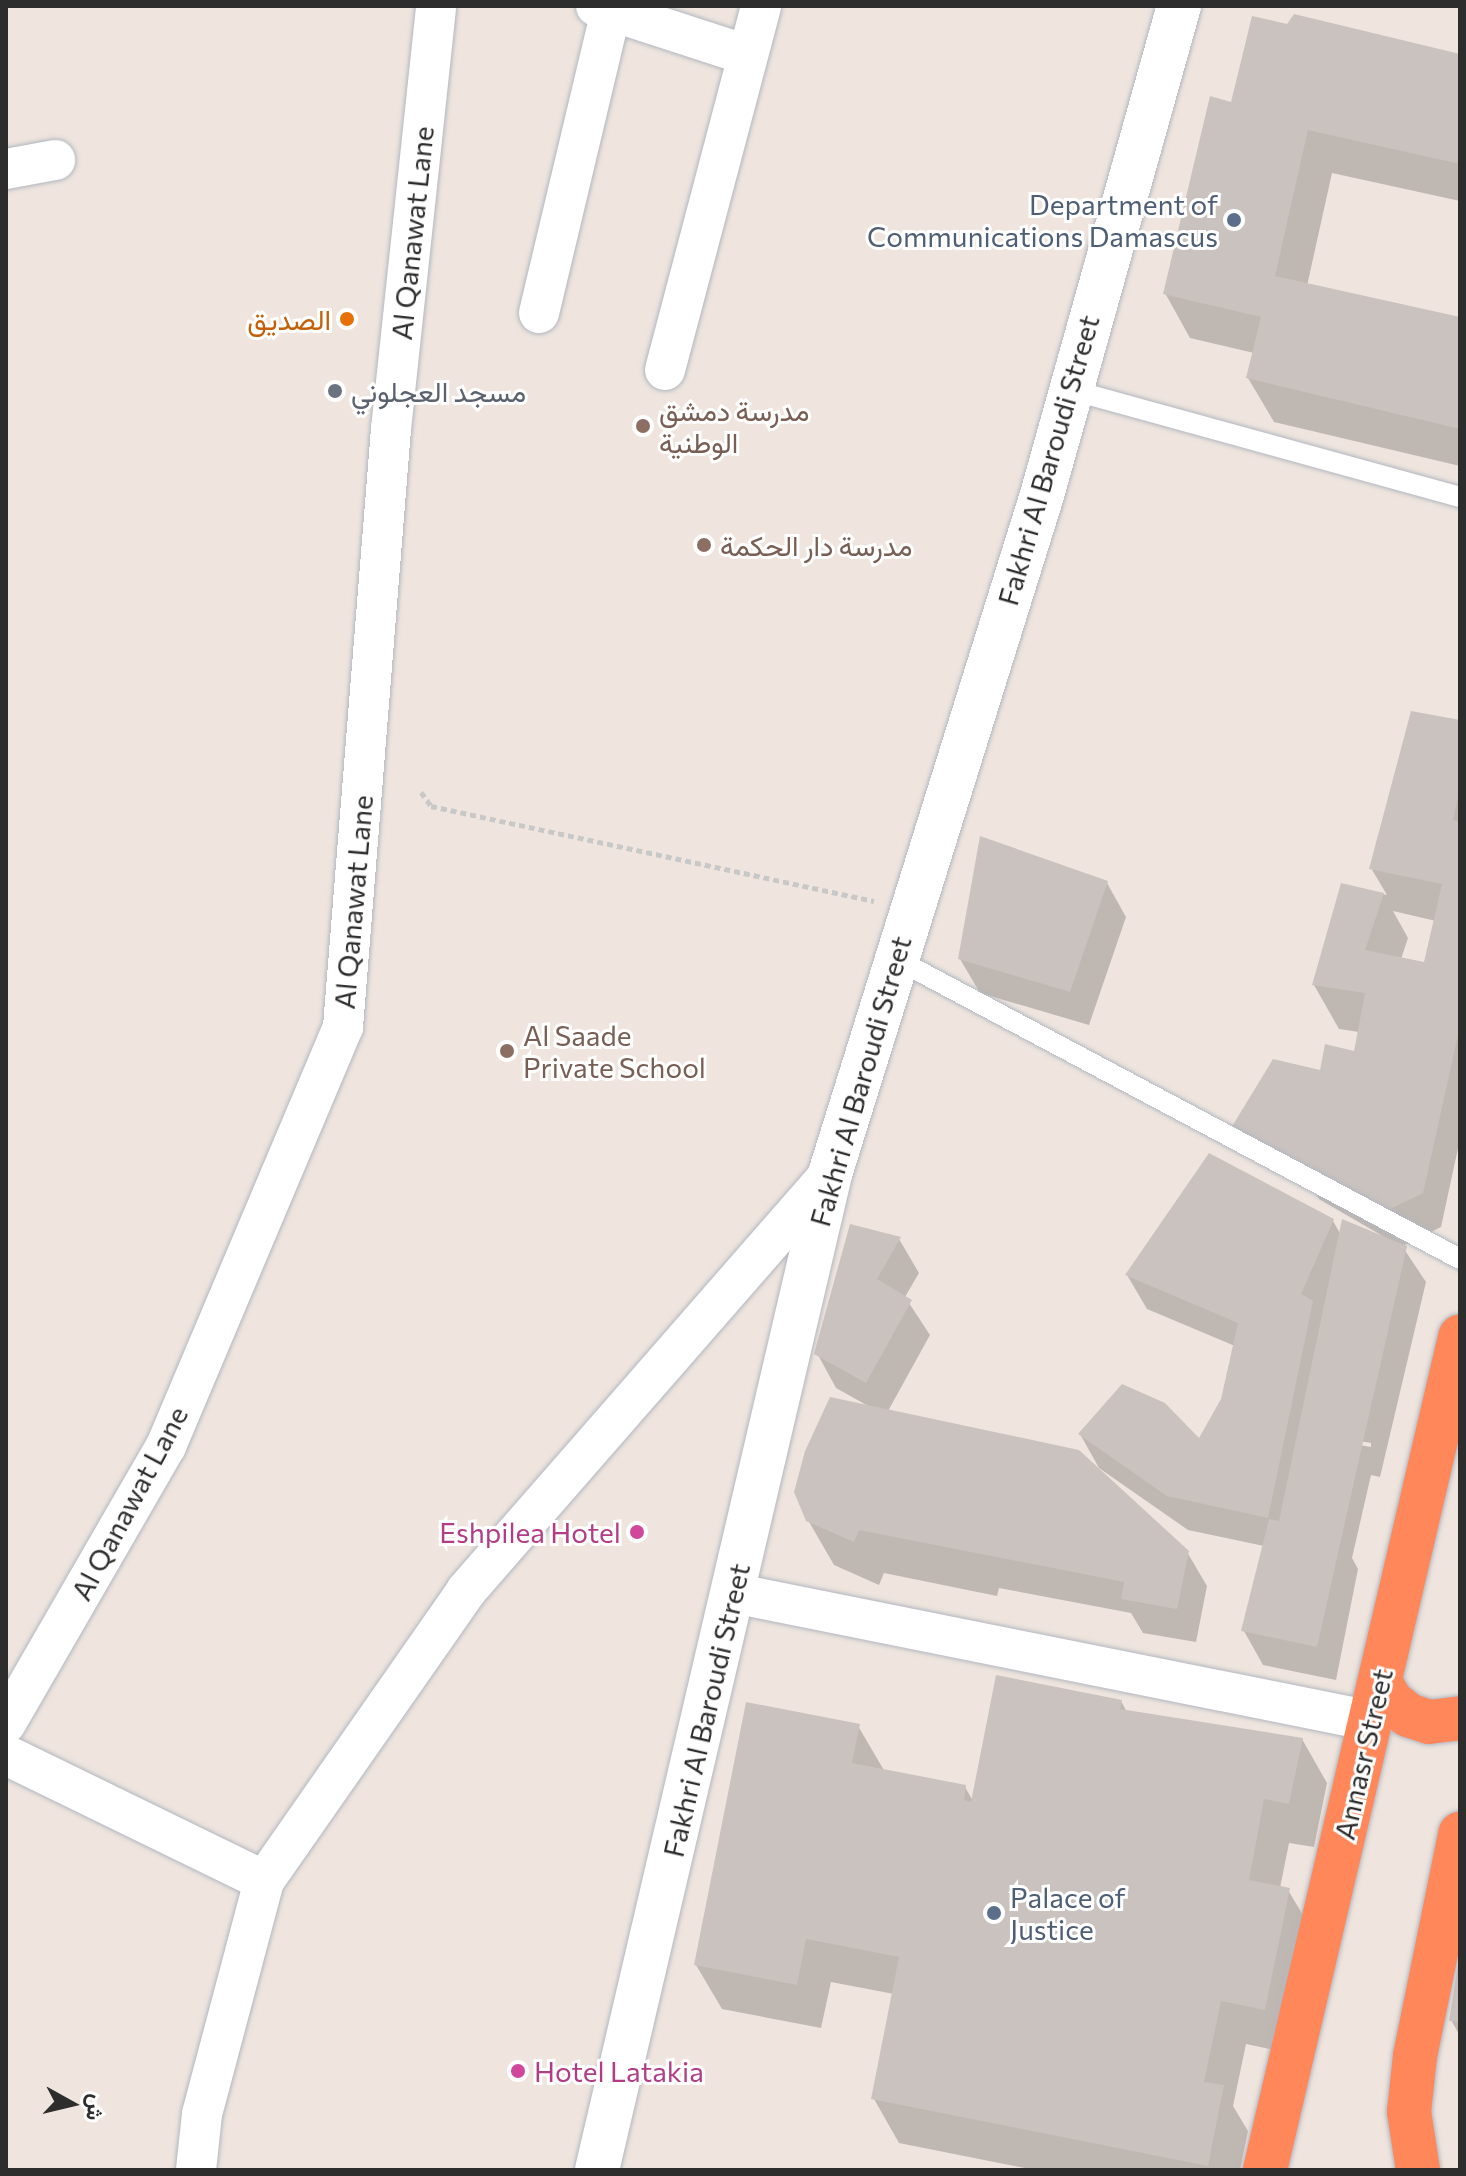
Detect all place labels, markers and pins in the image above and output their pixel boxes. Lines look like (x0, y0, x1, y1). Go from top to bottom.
place label: Department of Communications Damascus (867, 187, 1218, 253)
marker: Department of Communications Damascus (1225, 211, 1243, 229)
place label: الصديق (247, 302, 331, 336)
marker: الصديق (338, 310, 356, 328)
place label: مسجد العجلوني (351, 374, 526, 408)
marker: مسجد العجلوني (326, 382, 344, 400)
place label: مدرسة دمشق الوطنية (659, 393, 809, 459)
marker: مدرسة دمشق الوطنية (634, 417, 652, 435)
place label: مدرسة دار الحكمة (720, 528, 913, 562)
marker: مدرسة دار الحكمة (695, 536, 713, 554)
place label: Al Saade Private School (523, 1018, 706, 1084)
marker: Al Saade Private School (498, 1042, 516, 1060)
place label: Eshpilea Hotel (439, 1515, 621, 1549)
marker: Eshpilea Hotel (628, 1523, 646, 1541)
place label: Palace of Justice (1010, 1880, 1126, 1946)
marker: Palace of Justice (985, 1904, 1003, 1922)
place label: Hotel Latakia (534, 2054, 704, 2088)
marker: Hotel Latakia (509, 2062, 527, 2080)

